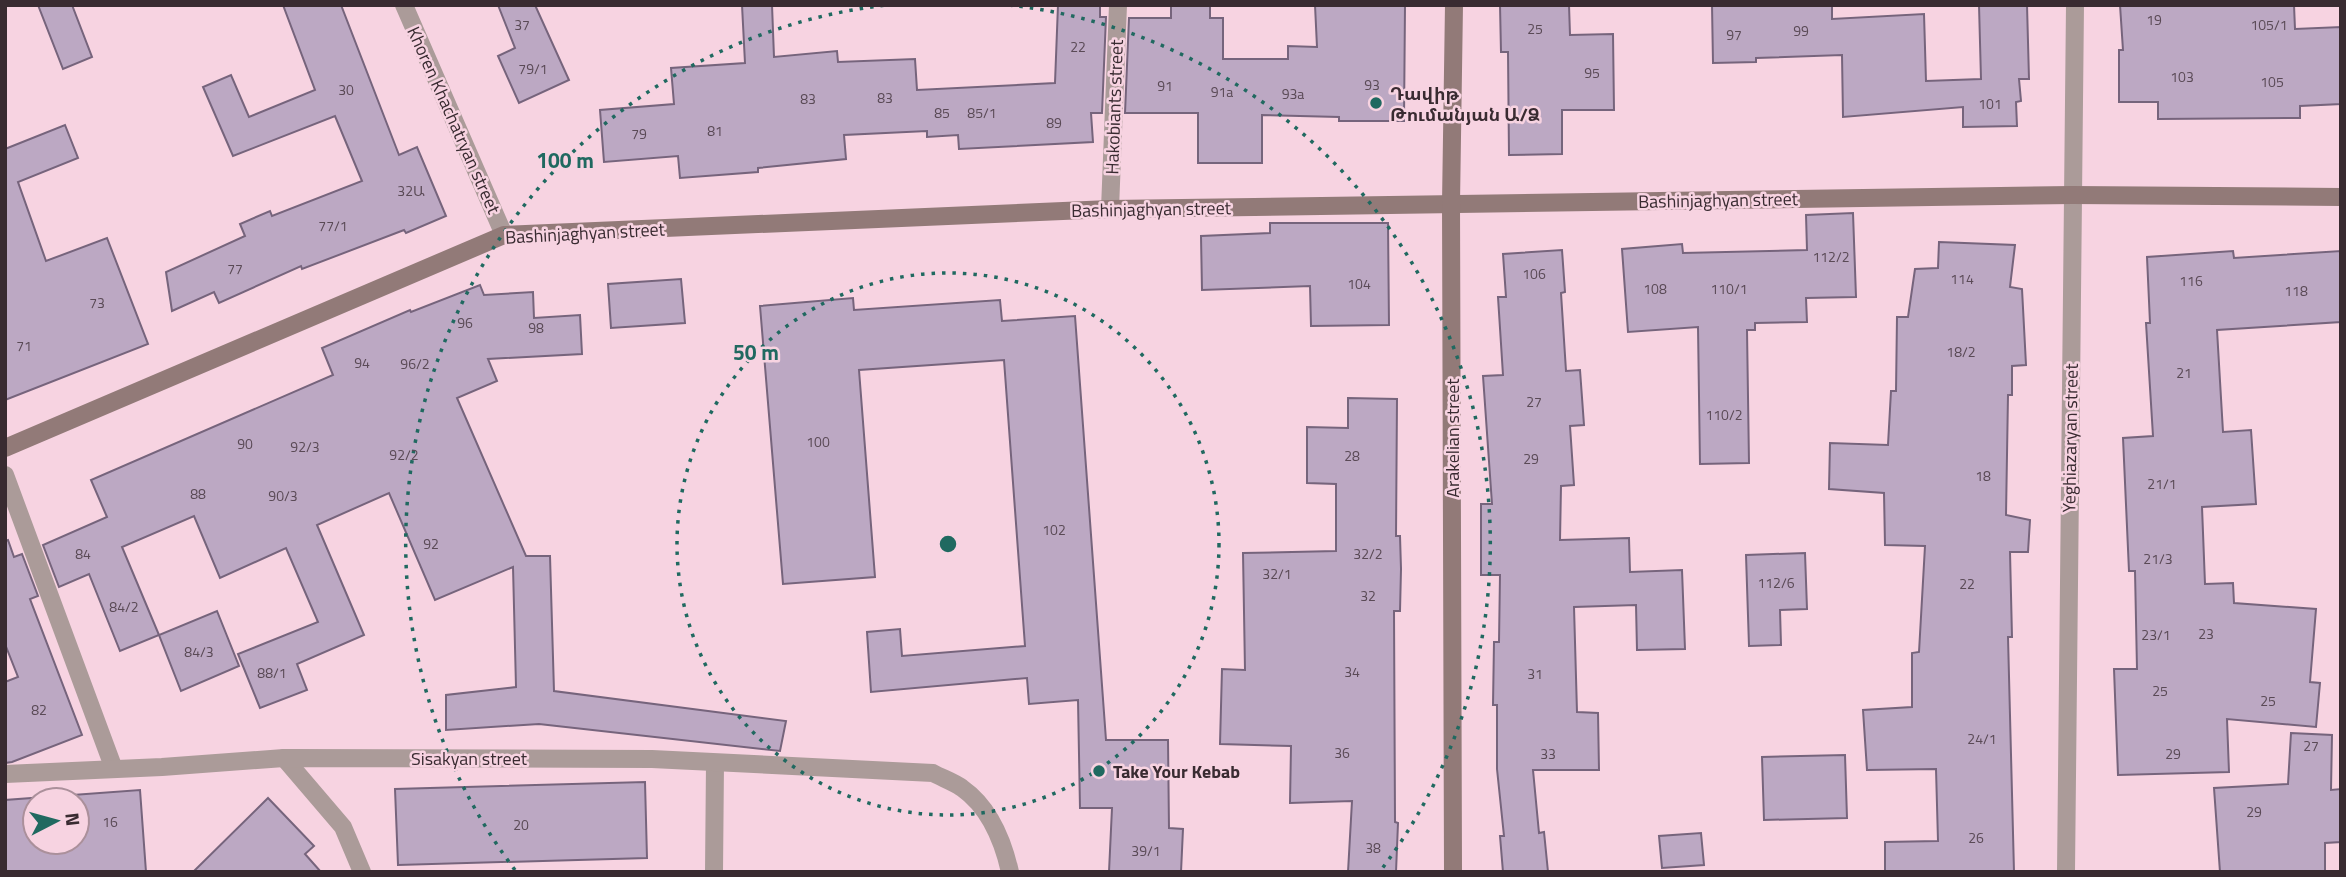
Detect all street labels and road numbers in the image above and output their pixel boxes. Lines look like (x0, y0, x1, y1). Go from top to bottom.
street label: Khoren Khachatryan street (400, 22, 508, 219)
street label: Hakobiants street (1098, 38, 1130, 175)
street label: Bashinjaghyan street (1638, 185, 1799, 215)
street label: Bashinjaghyan street (1071, 194, 1232, 224)
street label: Bashinjaghyan street (504, 215, 666, 251)
street label: Yeghiazaryan street (2055, 363, 2085, 513)
street label: Arakelian street (1439, 378, 1466, 498)
street label: Sisakyan street (411, 745, 528, 772)

